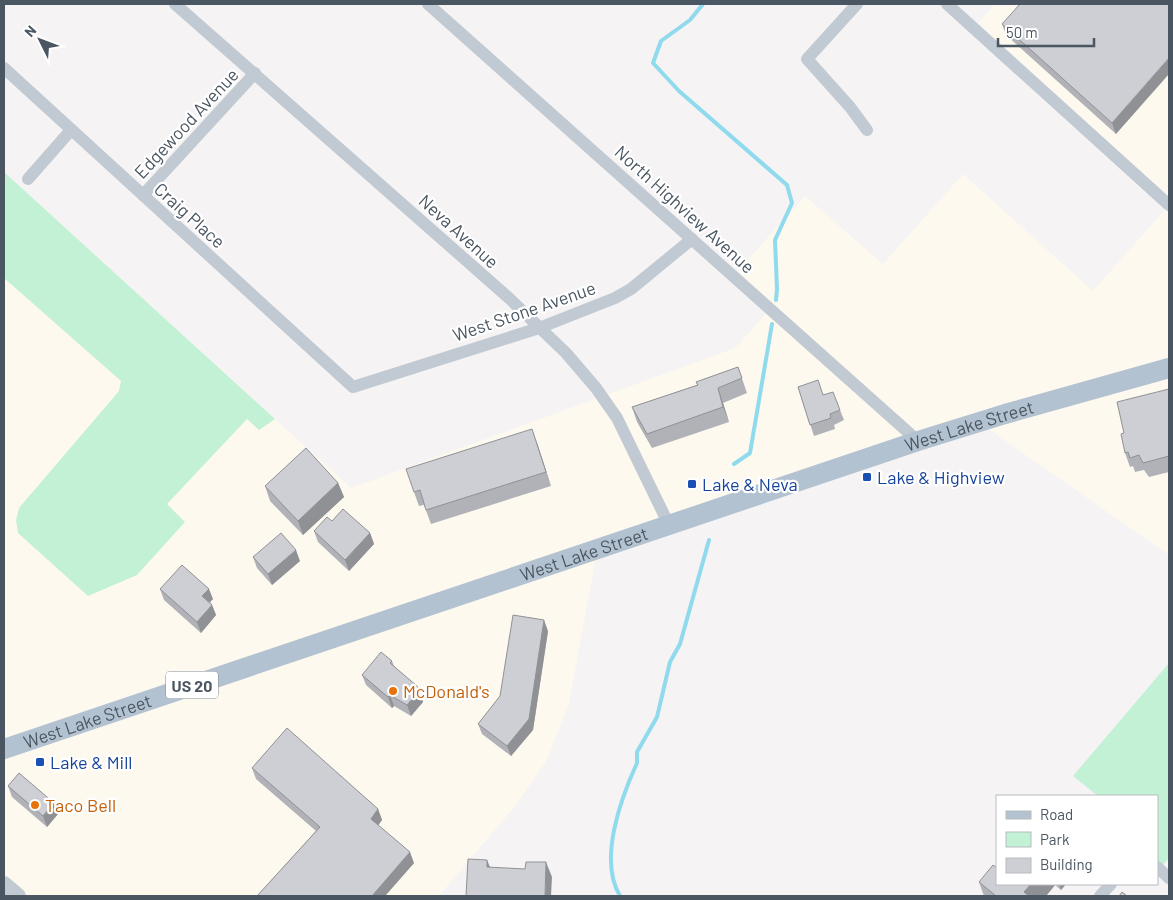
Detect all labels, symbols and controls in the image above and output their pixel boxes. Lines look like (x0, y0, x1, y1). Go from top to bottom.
north arrow (15, 15, 65, 65)
scale bar (998, 15, 1094, 47)
text: N (21, 22, 39, 40)
text: 50 m (1006, 23, 1038, 41)
street label: Edgewood Avenue (129, 63, 243, 183)
street label: North Highview Avenue (611, 140, 759, 278)
street label: Craig Place (150, 178, 230, 252)
street label: Neva Avenue (415, 189, 503, 273)
street label: West Stone Avenue (450, 276, 598, 346)
street label: West Lake Street (902, 396, 1036, 456)
place label: Lake & Highview (877, 466, 1005, 488)
marker: Lake & Highview (861, 471, 873, 483)
place label: Lake & Neva (702, 473, 798, 495)
marker: Lake & Neva (686, 478, 698, 490)
street label: West Lake Street (517, 522, 651, 585)
road number: US 20 (166, 672, 218, 698)
place label: McDonald's (403, 680, 490, 702)
marker: McDonald's (387, 685, 399, 697)
street label: West Lake Street (21, 689, 154, 753)
place label: Lake & Mill (50, 751, 132, 773)
marker: Lake & Mill (34, 756, 46, 768)
place label: Taco Bell (45, 794, 116, 816)
legend (996, 795, 1158, 885)
marker: Taco Bell (29, 799, 41, 811)
text: Road (1040, 805, 1073, 823)
text: Park (1040, 830, 1070, 848)
text: Building (1040, 855, 1093, 873)

